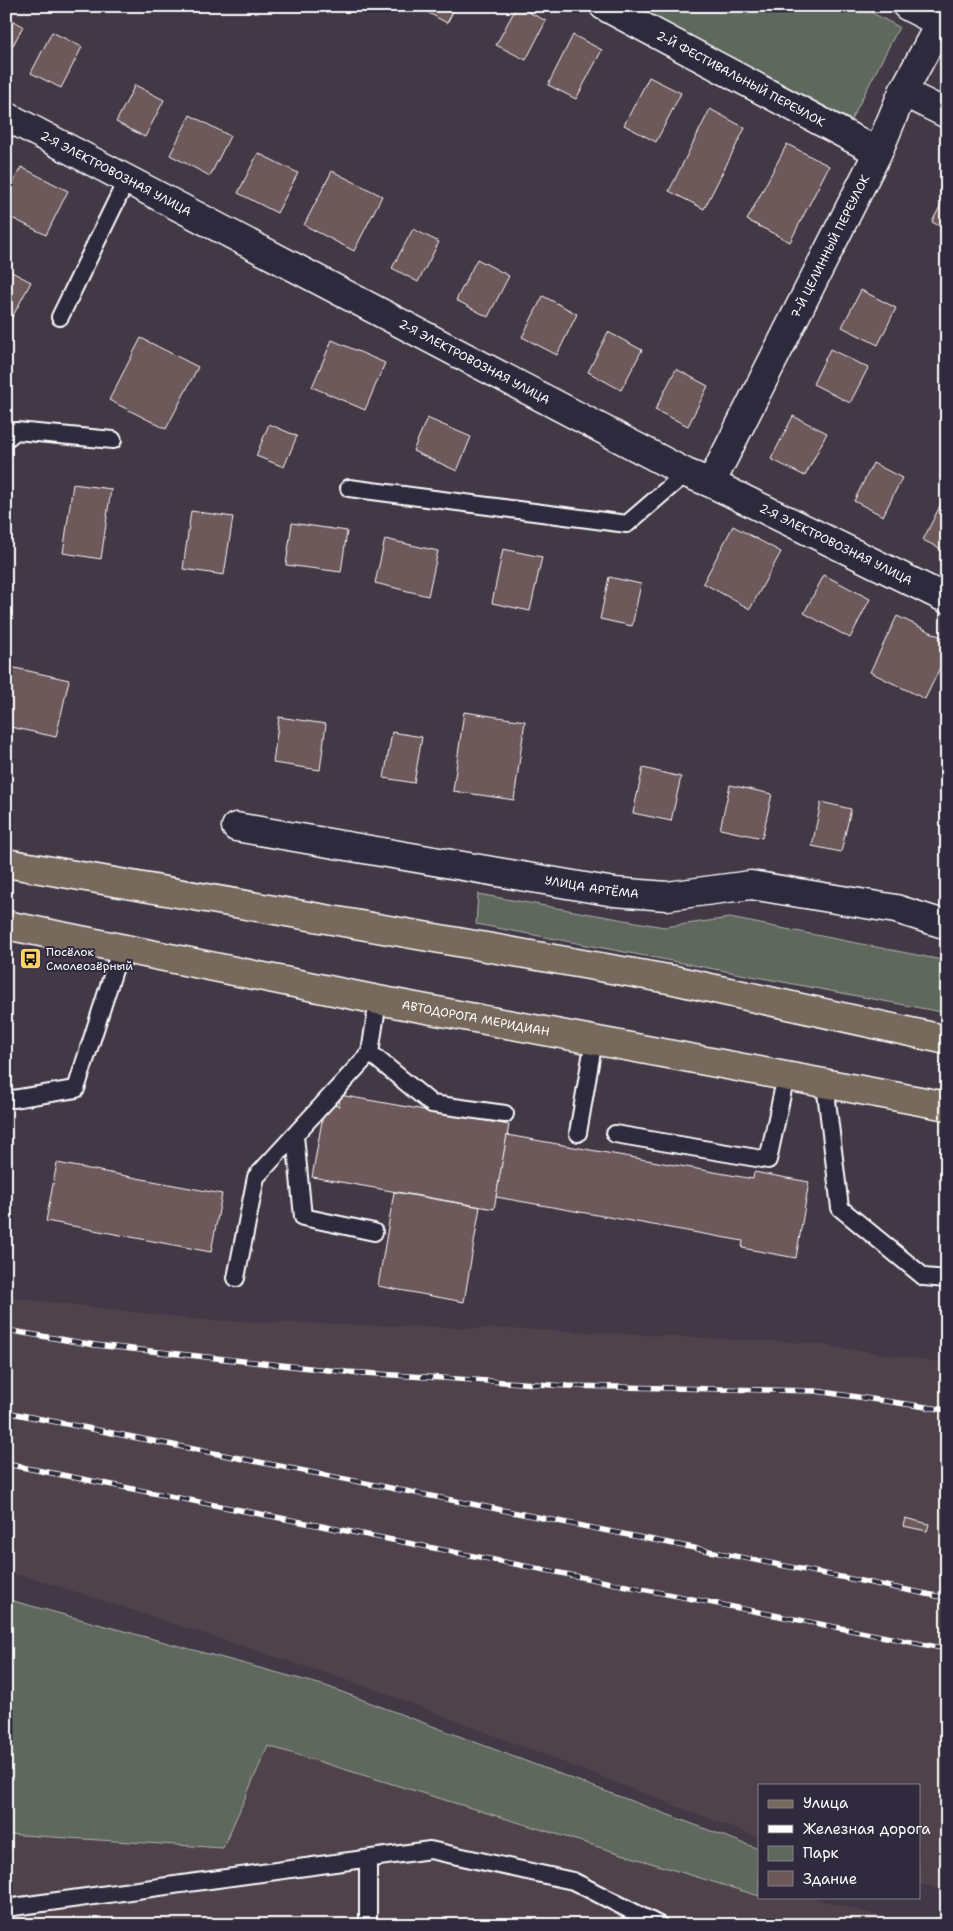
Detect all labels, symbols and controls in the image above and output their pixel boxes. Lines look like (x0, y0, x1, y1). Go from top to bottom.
street label: 2-Й ФЕСТИВАЛЬНЫЙ ПЕРЕУЛОК (654, 27, 828, 131)
street label: 2-Я ЭЛЕКТРОВОЗНАЯ УЛИЦА (38, 127, 194, 220)
street label: 7-Й ЦЕЛИННЫЙ ПЕРЕУЛОК (787, 172, 873, 321)
street label: 2-Я ЭЛЕКТРОВОЗНАЯ УЛИЦА (396, 316, 553, 408)
street label: 2-Я ЭЛЕКТРОВОЗНАЯ УЛИЦА (757, 500, 915, 589)
street label: УЛИЦА АРТЁМА (544, 872, 640, 902)
place label: Посёлок Смолеозёрный (46, 944, 133, 974)
bus stop icon: Посёлок Смолеозёрный (18, 947, 42, 971)
street label: АВТОДОРОГА МЕРИДИАН (400, 997, 551, 1040)
legend (758, 1784, 920, 1898)
text: Улица (803, 1793, 849, 1813)
text: Железная дорога (803, 1819, 931, 1839)
text: Парк (803, 1843, 839, 1863)
text: Здание (803, 1869, 857, 1889)

